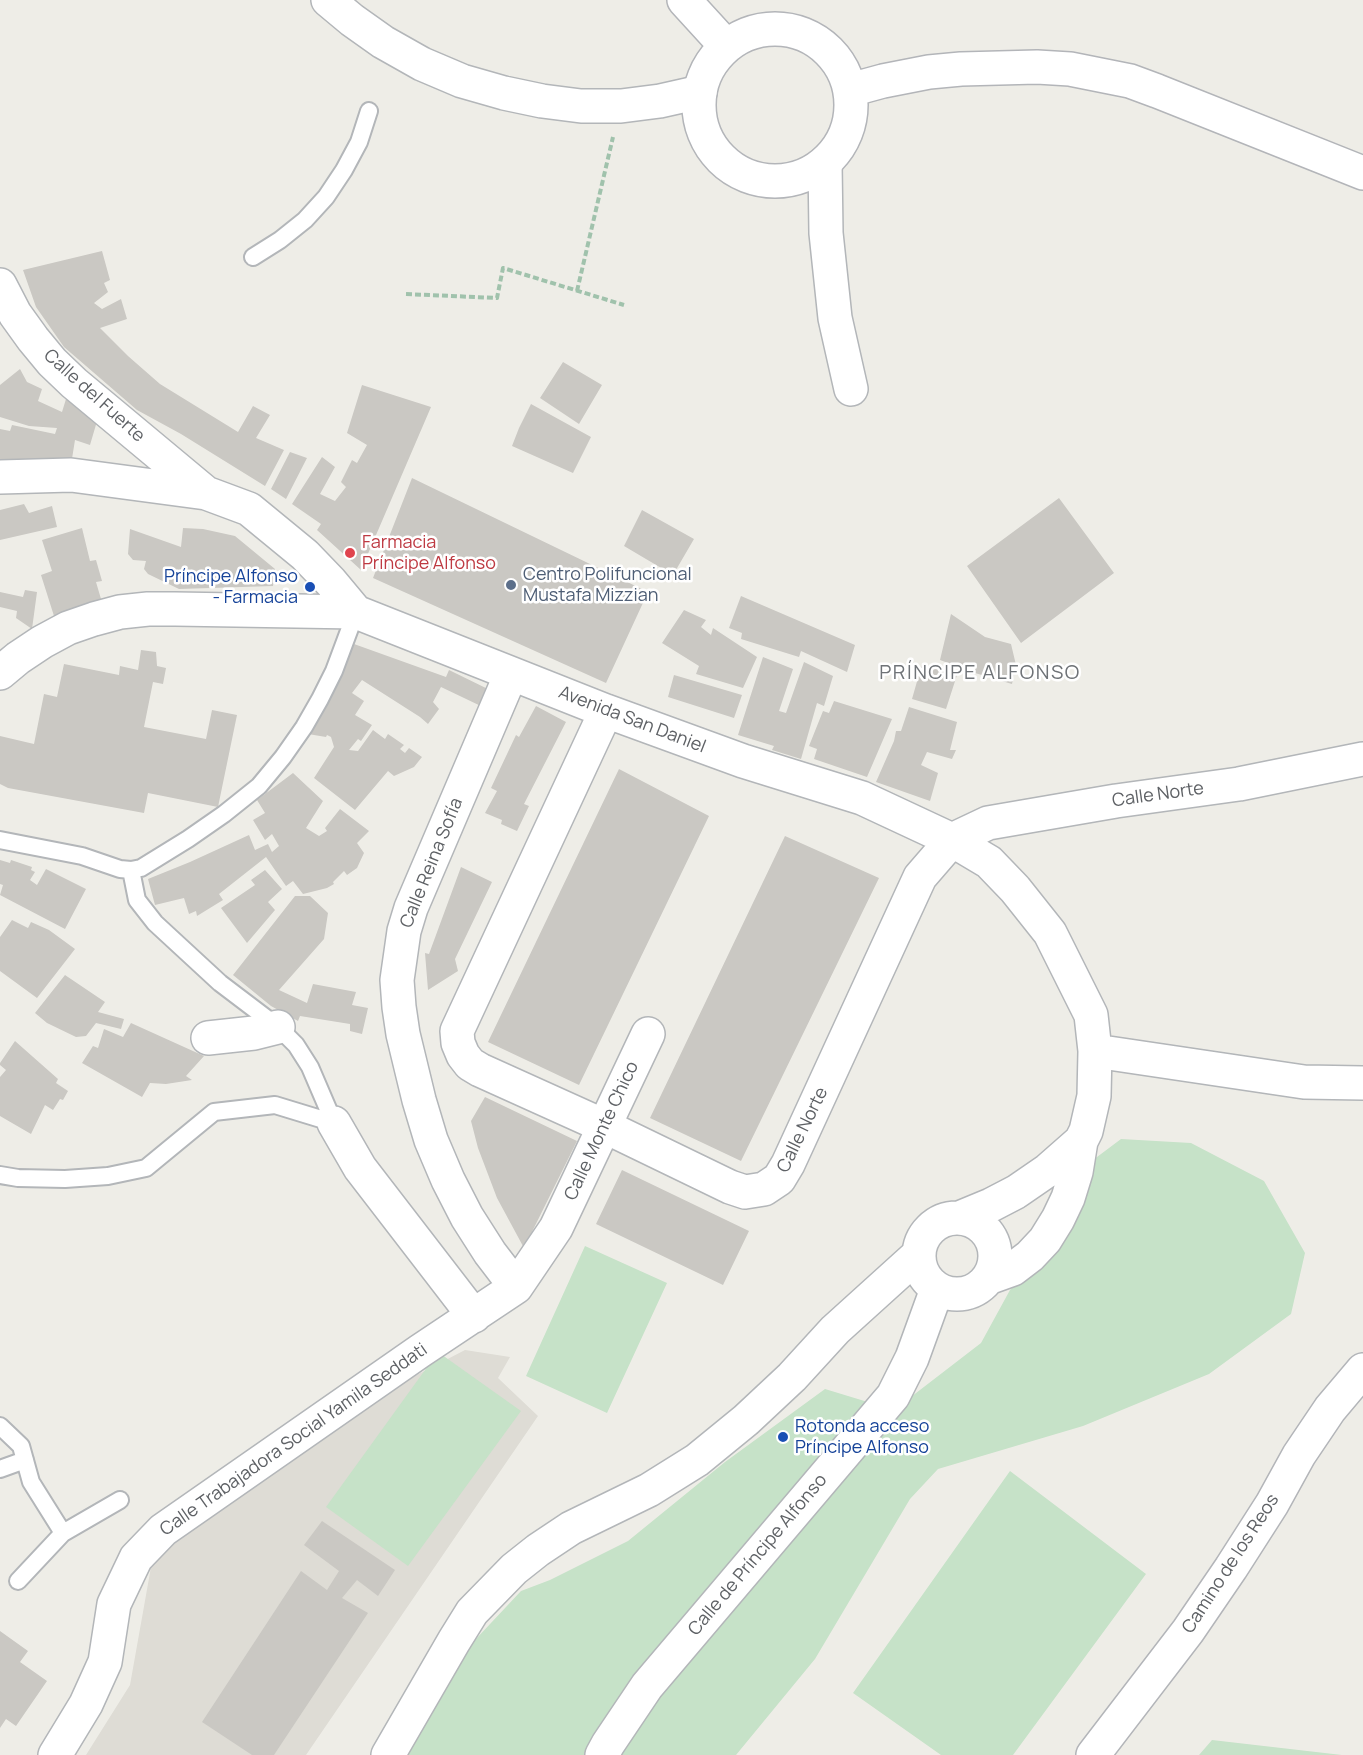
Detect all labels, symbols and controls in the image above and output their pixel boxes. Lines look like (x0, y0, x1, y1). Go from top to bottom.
street label: Calle del Fuerte (39, 345, 149, 447)
place label: Farmacia Príncipe Alfonso (362, 532, 496, 574)
marker: Farmacia Príncipe Alfonso (343, 546, 357, 560)
place label: Centro Polifuncional Mustafa Mizzian (523, 564, 692, 606)
place label: Príncipe Alfonso - Farmacia (164, 566, 298, 608)
marker: Centro Polifuncional Mustafa Mizzian (504, 578, 518, 592)
marker: Príncipe Alfonso - Farmacia (303, 580, 317, 594)
district label: PRÍNCIPE ALFONSO (879, 661, 1081, 685)
street label: Avenida San Daniel (555, 682, 709, 758)
street label: Calle Norte (1111, 778, 1205, 812)
street label: Calle Reina Sofía (396, 795, 468, 931)
street label: Calle Monte Chico (560, 1058, 644, 1204)
street label: Calle Norte (773, 1084, 833, 1176)
street label: Calle Trabajadora Social Yamila Seddati (156, 1339, 432, 1541)
place label: Rotonda acceso Príncipe Alfonso (795, 1416, 929, 1458)
marker: Rotonda acceso Príncipe Alfonso (776, 1430, 790, 1444)
street label: Calle de Príncipe Alfonso (684, 1470, 832, 1640)
street label: Camino de los Reos (1178, 1490, 1284, 1638)

